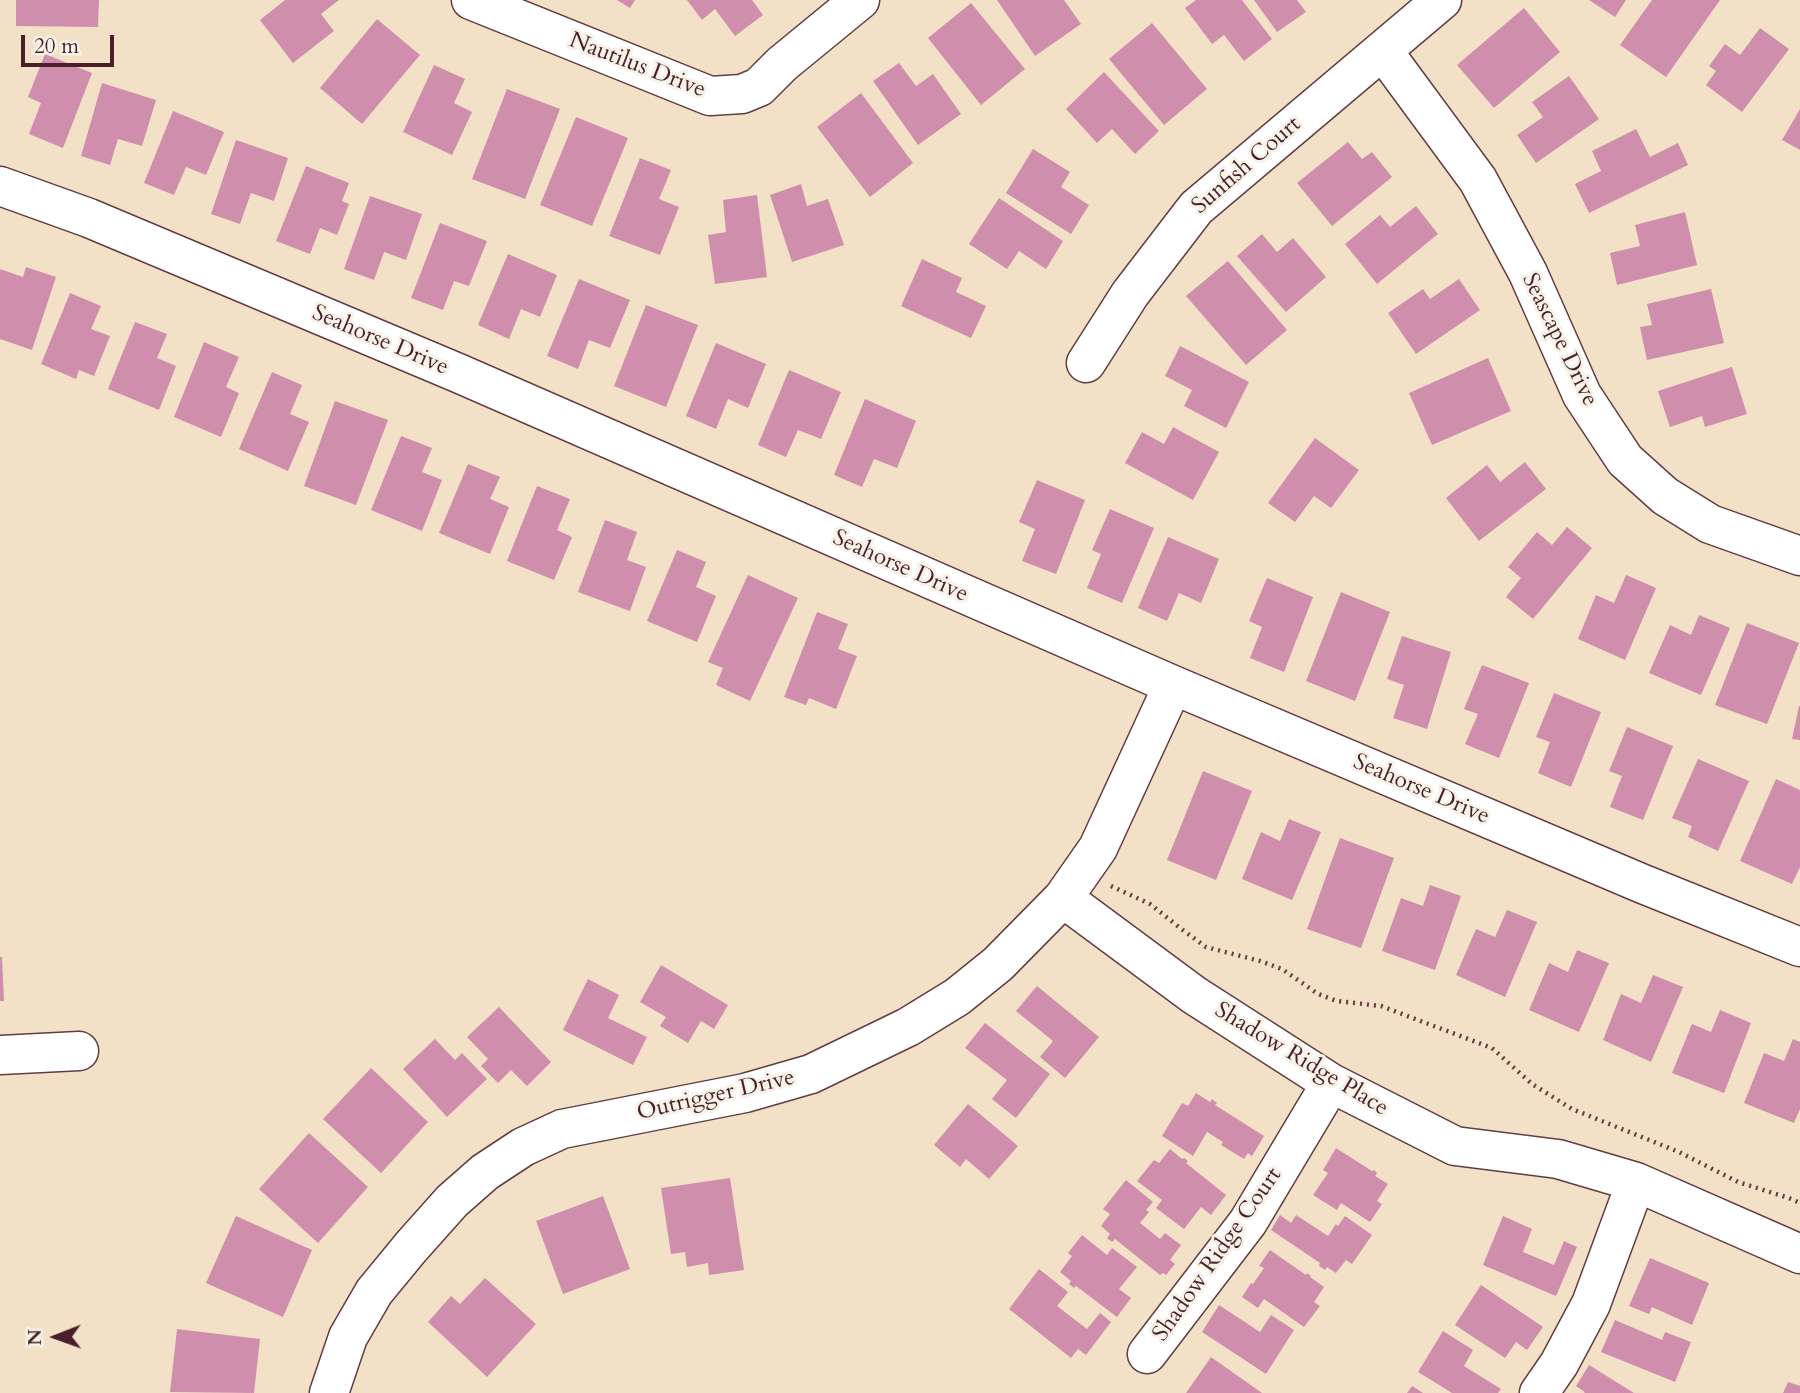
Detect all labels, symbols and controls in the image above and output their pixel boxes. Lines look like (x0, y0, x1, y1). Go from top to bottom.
scale bar (24, 21, 117, 65)
street label: Nautilus Drive (565, 27, 709, 105)
text: 20 m (34, 32, 79, 61)
street label: Sunfish Court (1187, 111, 1307, 221)
street label: Seascape Drive (1515, 269, 1603, 411)
street label: Seahorse Drive (308, 300, 452, 382)
street label: Seahorse Drive (828, 525, 972, 609)
street label: Seahorse Drive (1349, 749, 1493, 831)
street label: Shadow Ridge Place (1209, 997, 1393, 1123)
street label: Outrigger Drive (634, 1064, 798, 1128)
street label: Shadow Ridge Court (1148, 1163, 1288, 1347)
north arrow (21, 1302, 91, 1372)
text: N (22, 1329, 48, 1346)

